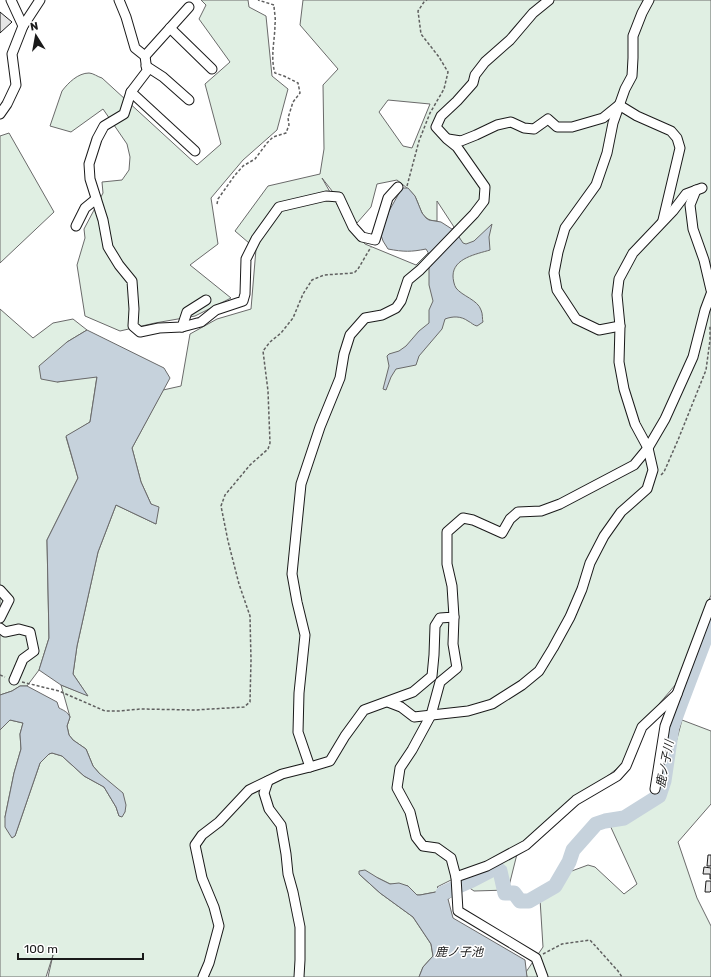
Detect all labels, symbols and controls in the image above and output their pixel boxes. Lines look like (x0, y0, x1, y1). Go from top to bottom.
north arrow (16, 16, 56, 56)
text: N (29, 20, 39, 34)
water label: 鹿ノ子川 (654, 737, 677, 789)
scale bar (18, 935, 143, 961)
text: 100 m (24, 942, 58, 956)
water label: 鹿ノ子池 (435, 945, 484, 959)

